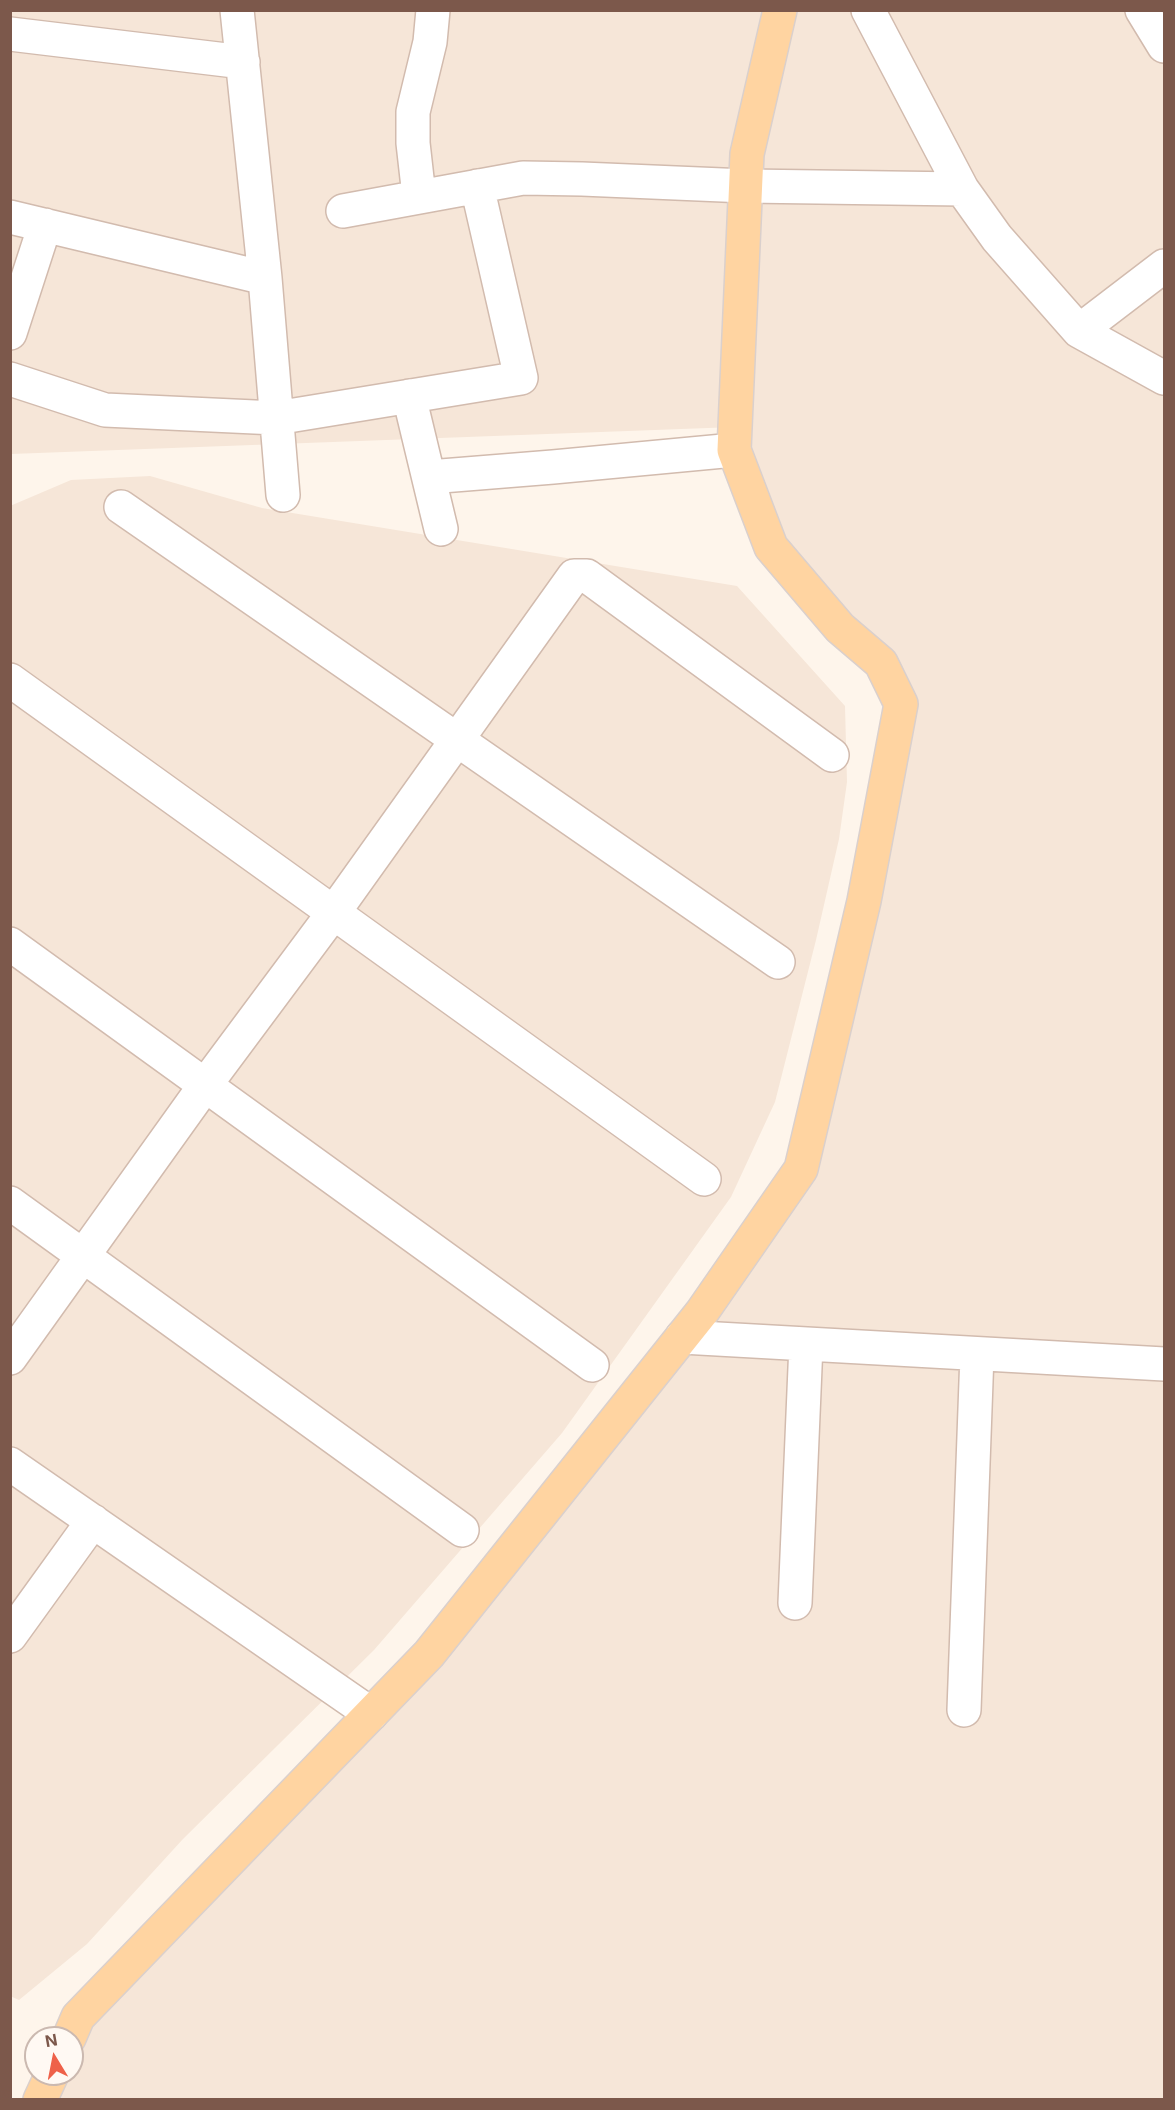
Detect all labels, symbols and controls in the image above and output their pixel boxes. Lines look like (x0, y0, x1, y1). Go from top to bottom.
north arrow (24, 2026, 84, 2086)
text: N (43, 2029, 59, 2051)

